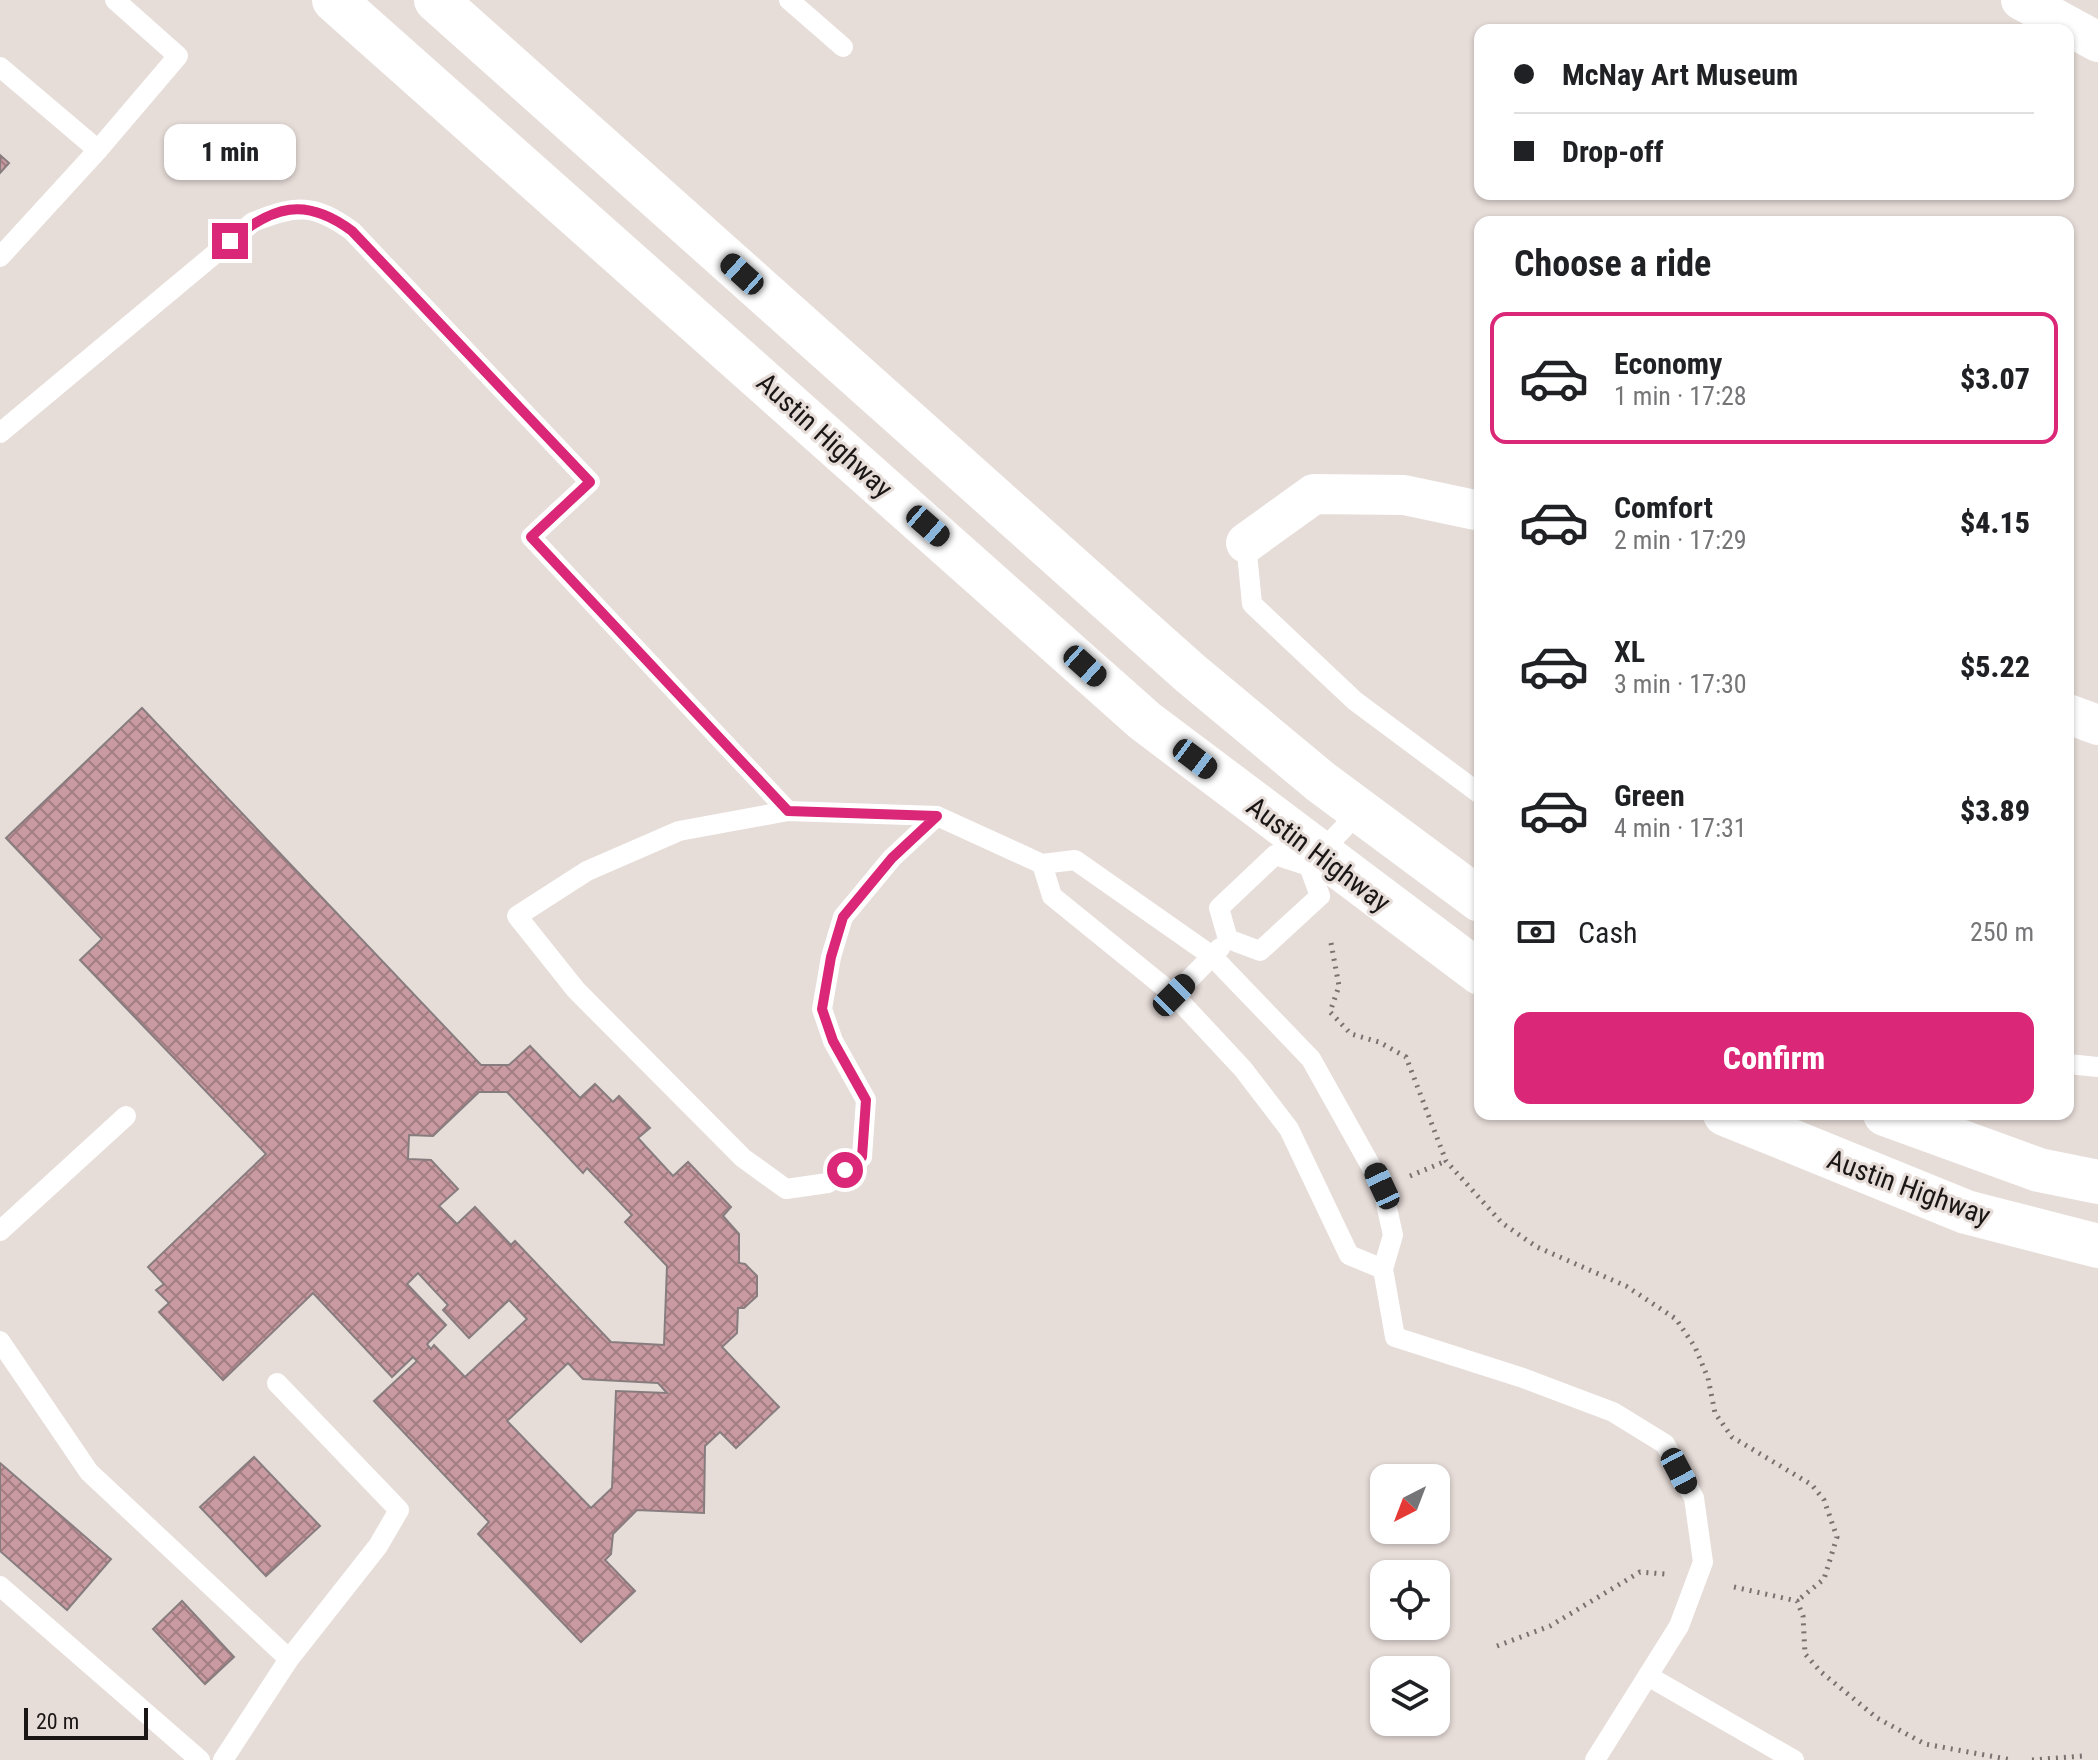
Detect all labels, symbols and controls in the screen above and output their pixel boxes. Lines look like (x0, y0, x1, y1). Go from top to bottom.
text: McNay Art Museum (1562, 57, 1798, 92)
callout: 1 min (164, 125, 296, 181)
text: Drop-off (1562, 134, 1664, 169)
text: 1 min (201, 137, 259, 167)
route end (212, 223, 248, 259)
text: Choose a ride (1514, 243, 1711, 285)
car (716, 249, 768, 299)
icon: car (1518, 342, 1590, 414)
text: Economy (1614, 346, 1722, 381)
text: $3.07 (1960, 361, 2030, 396)
street label: Austin Highway (750, 366, 900, 505)
text: 1 min · 17:28 (1614, 381, 1747, 411)
icon: car (1518, 486, 1590, 558)
text: Comfort (1614, 490, 1713, 525)
car (902, 501, 954, 551)
text: $4.15 (1960, 505, 2030, 540)
text: 2 min · 17:29 (1614, 525, 1747, 555)
icon: car (1518, 630, 1590, 702)
text: XL (1614, 634, 1645, 669)
car (1059, 641, 1111, 691)
text: $5.22 (1960, 649, 2030, 684)
text: 3 min · 17:30 (1614, 669, 1747, 699)
car (1169, 735, 1221, 783)
icon: car (1518, 774, 1590, 846)
text: Green (1614, 778, 1685, 813)
street label: Austin Highway (1240, 790, 1397, 919)
text: $3.89 (1960, 793, 2030, 828)
text: 4 min · 17:31 (1614, 813, 1747, 843)
icon: cash (1514, 910, 1558, 954)
text: Cash (1578, 915, 1638, 950)
text: 250 m (1970, 917, 2034, 947)
car (1149, 970, 1199, 1020)
button: Confirm (1514, 1012, 2034, 1104)
street label: Austin Highway (1823, 1143, 1995, 1232)
route start (827, 1152, 863, 1188)
car (1361, 1159, 1403, 1213)
car (1657, 1444, 1701, 1498)
north arrow (1370, 1464, 1450, 1544)
map controls (1370, 1464, 1450, 1736)
button: locate (1370, 1560, 1450, 1640)
button: layers (1370, 1656, 1450, 1736)
scale bar (24, 1704, 148, 1740)
text: 20 m (36, 1709, 79, 1734)

